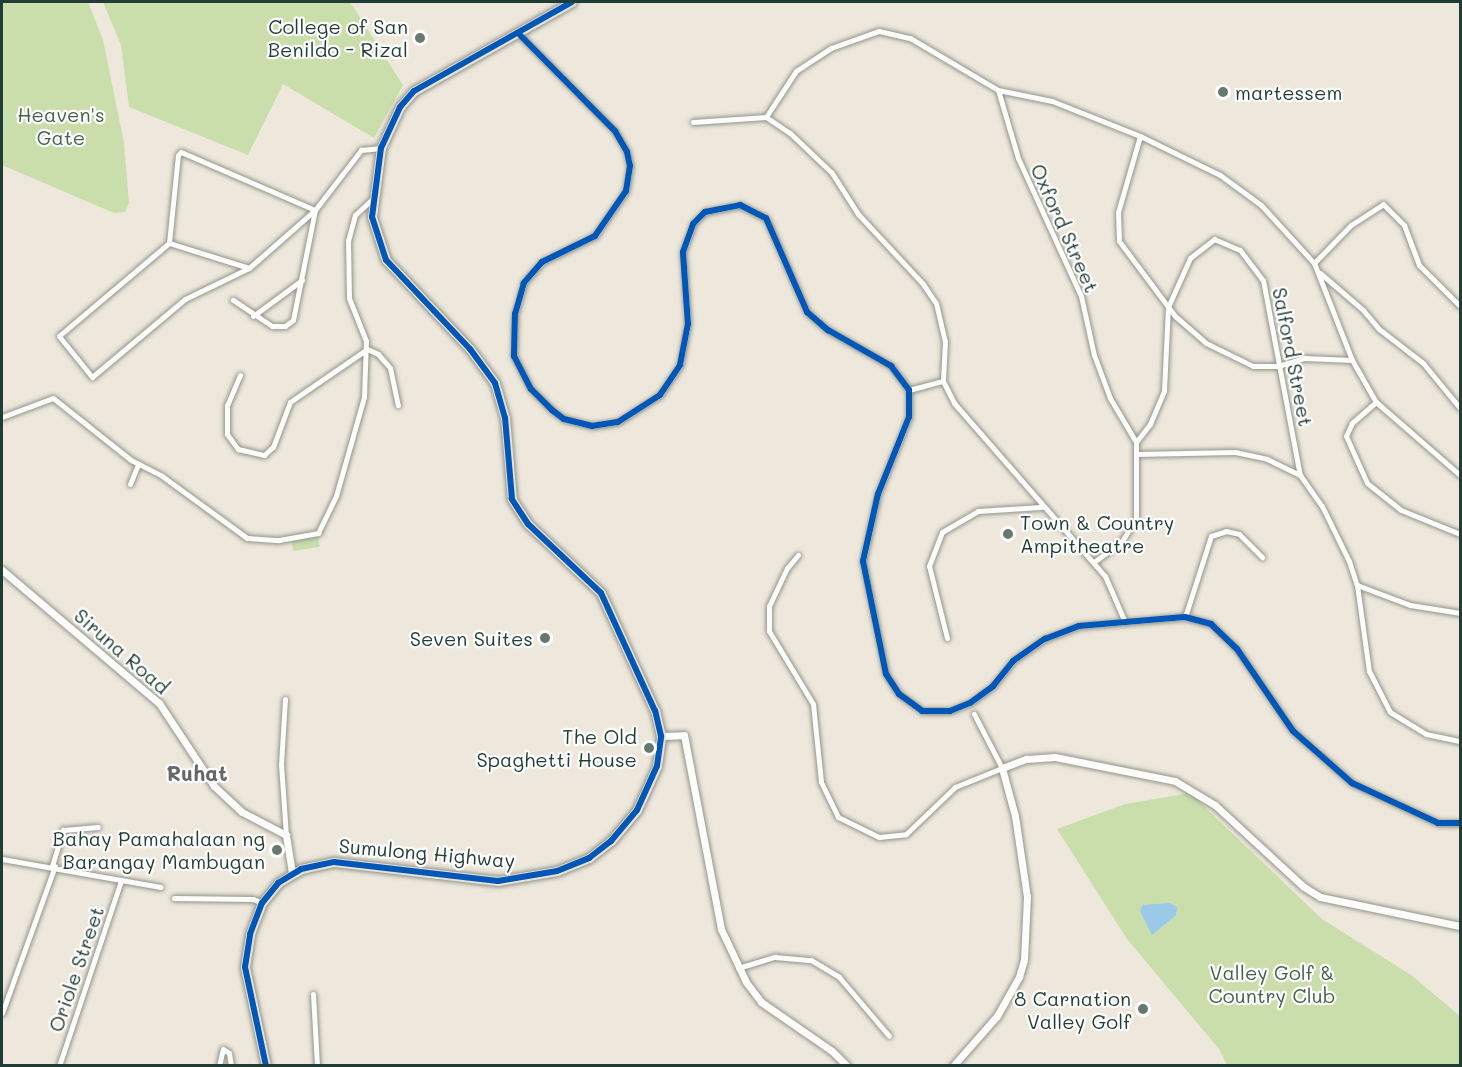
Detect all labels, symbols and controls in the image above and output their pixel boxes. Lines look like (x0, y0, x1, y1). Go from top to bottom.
place label: College of San Benildo - Rizal (268, 14, 408, 61)
marker: College of San Benildo - Rizal (413, 31, 427, 45)
place label: martessem (1235, 80, 1342, 104)
marker: martessem (1216, 85, 1230, 99)
park label: Heaven's Gate (17, 103, 105, 150)
street label: Oxford Street (1026, 160, 1104, 296)
street label: Salford Street (1268, 285, 1318, 429)
place label: Town & Country Ampitheatre (1020, 510, 1174, 557)
marker: Town & Country Ampitheatre (1001, 527, 1015, 541)
street label: Siruna Road (70, 603, 174, 699)
place label: Seven Suites (410, 626, 533, 650)
marker: Seven Suites (538, 631, 552, 645)
place label: The Old Spaghetti House (476, 724, 637, 771)
marker: The Old Spaghetti House (642, 741, 656, 755)
district label: Ruhat (167, 760, 227, 786)
place label: Bahay Pamahalaan ng Barangay Mambugan (53, 826, 265, 873)
street label: Sumulong Highway (338, 833, 516, 873)
marker: Bahay Pamahalaan ng Barangay Mambugan (270, 843, 284, 857)
street label: Oriole Street (43, 903, 109, 1035)
park label: Valley Golf & Country Club (1209, 960, 1335, 1007)
place label: 8 Carnation Valley Golf (1014, 986, 1131, 1033)
marker: 8 Carnation Valley Golf (1136, 1002, 1150, 1016)

